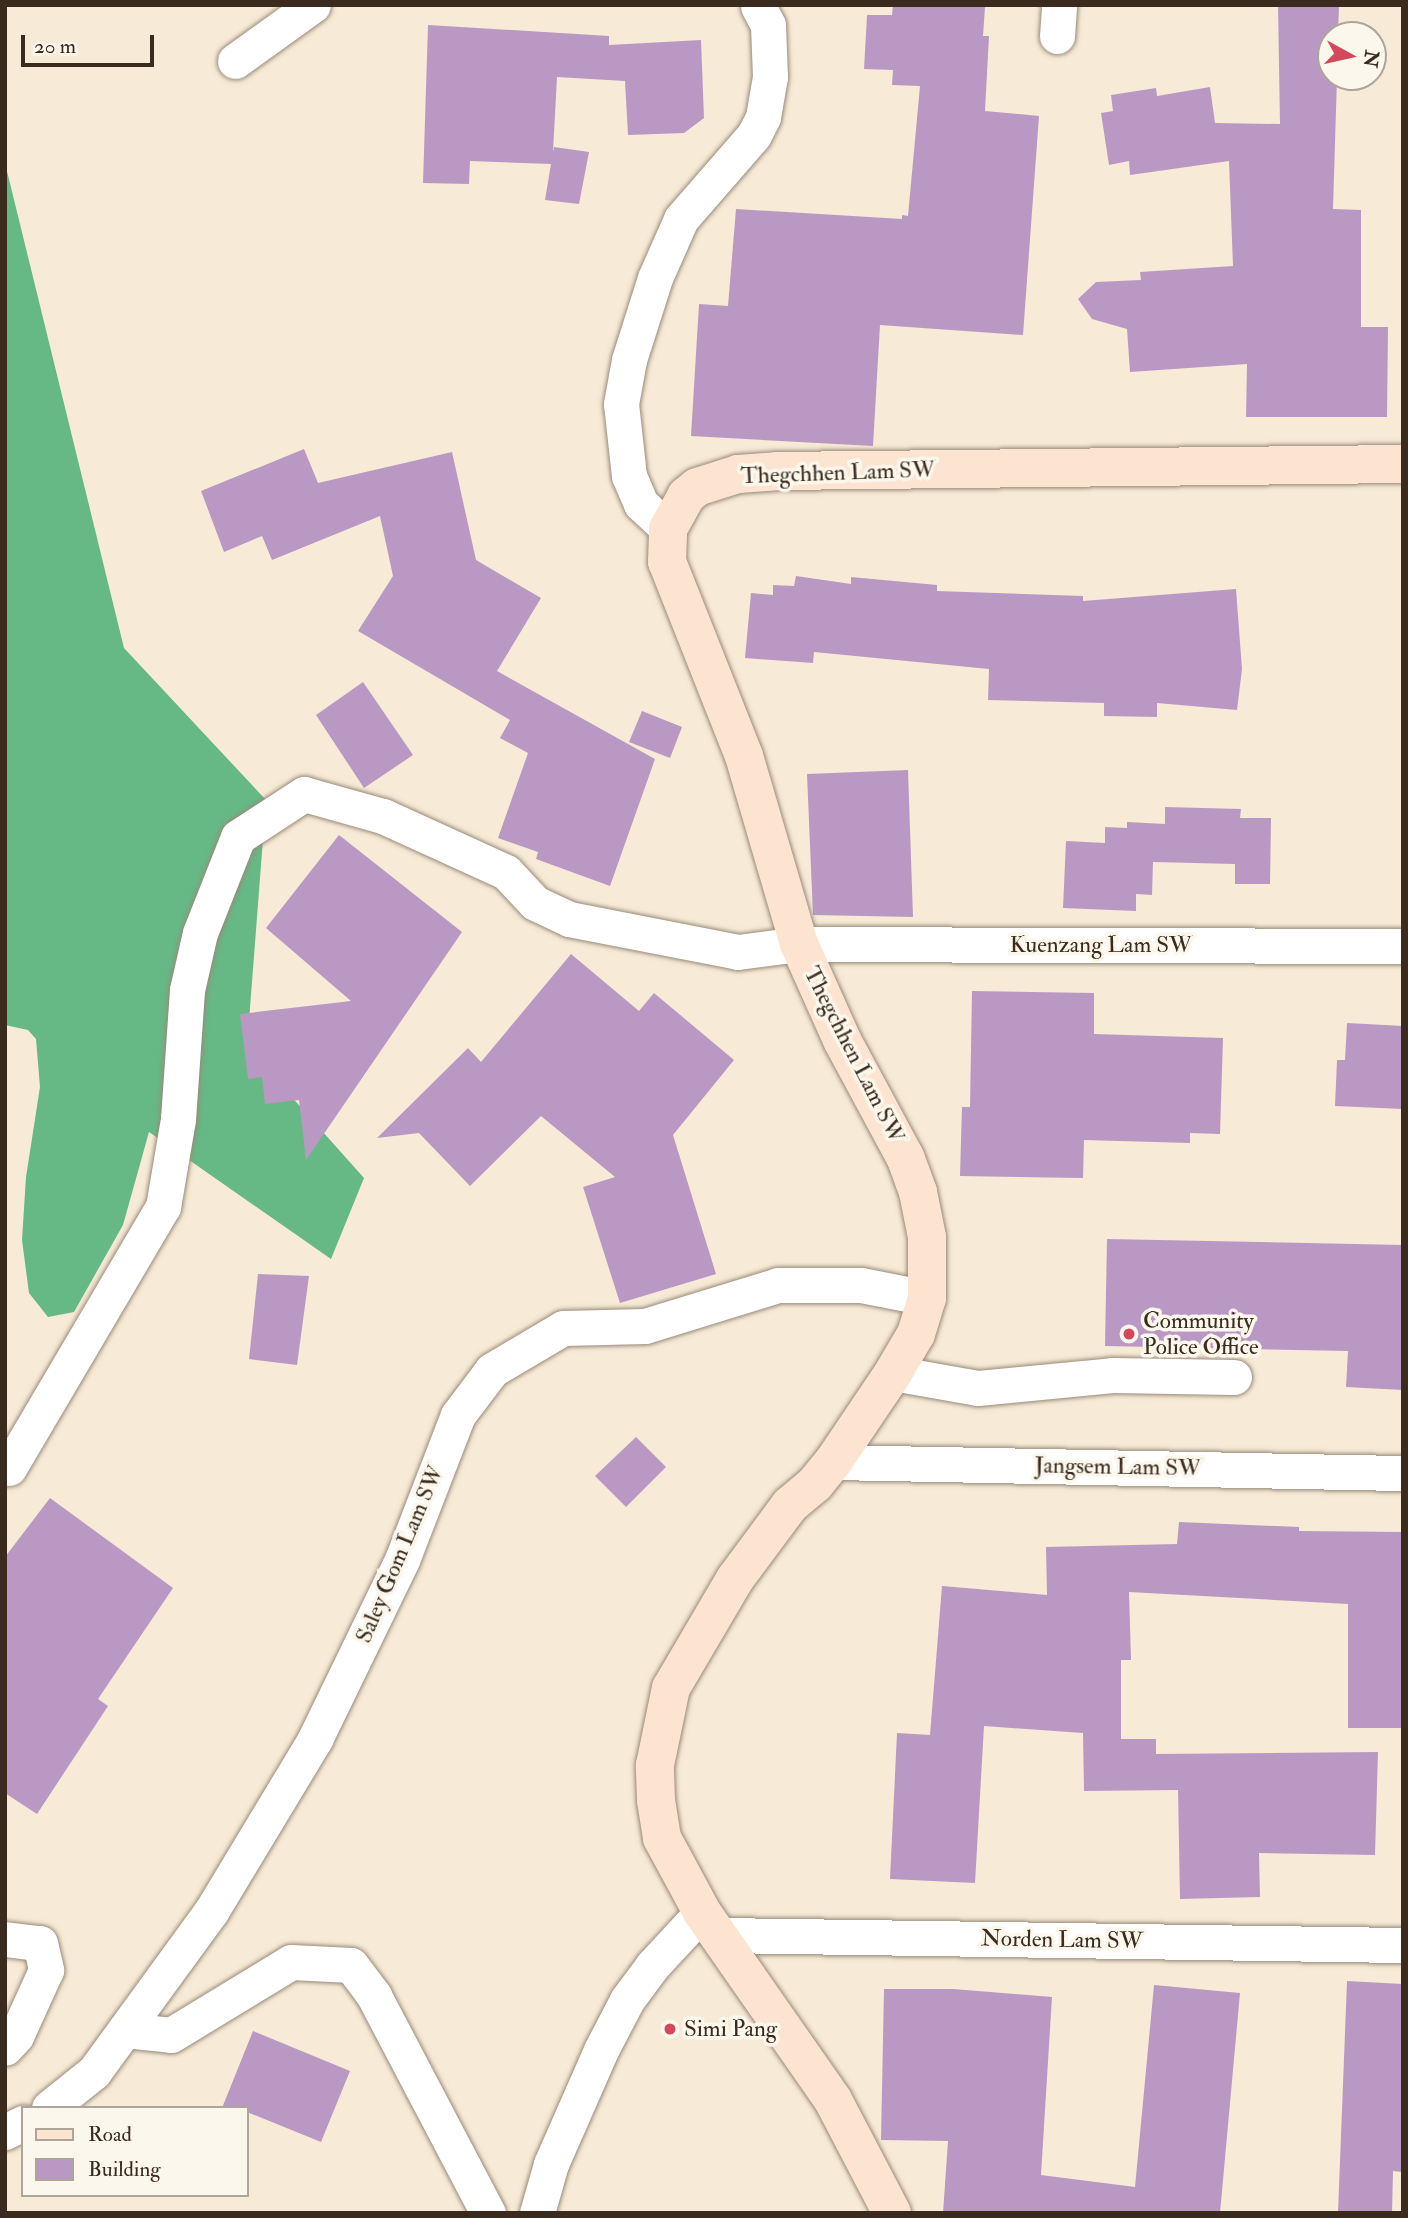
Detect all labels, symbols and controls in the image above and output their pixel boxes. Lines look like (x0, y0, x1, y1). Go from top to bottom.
scale bar (24, 21, 158, 65)
north arrow (1317, 21, 1387, 91)
text: 20 m (34, 33, 76, 60)
text: N (1358, 49, 1384, 69)
street label: Thegchhen Lam SW (740, 456, 936, 490)
street label: Kuenzang Lam SW (1010, 931, 1192, 959)
street label: Thegchhen Lam SW (797, 962, 911, 1148)
place label: Community Police Office (1143, 1307, 1259, 1361)
marker: Community Police Office (1121, 1326, 1137, 1342)
street label: Jangsem Lam SW (1034, 1452, 1202, 1482)
street label: Saley Gom Lam SW (350, 1461, 450, 1647)
street label: Norden Lam SW (981, 1925, 1143, 1955)
place label: Simi Pang (684, 2015, 777, 2043)
marker: Simi Pang (662, 2021, 678, 2037)
legend (21, 2106, 248, 2197)
text: Road (88, 2121, 132, 2148)
text: Building (88, 2156, 161, 2183)

